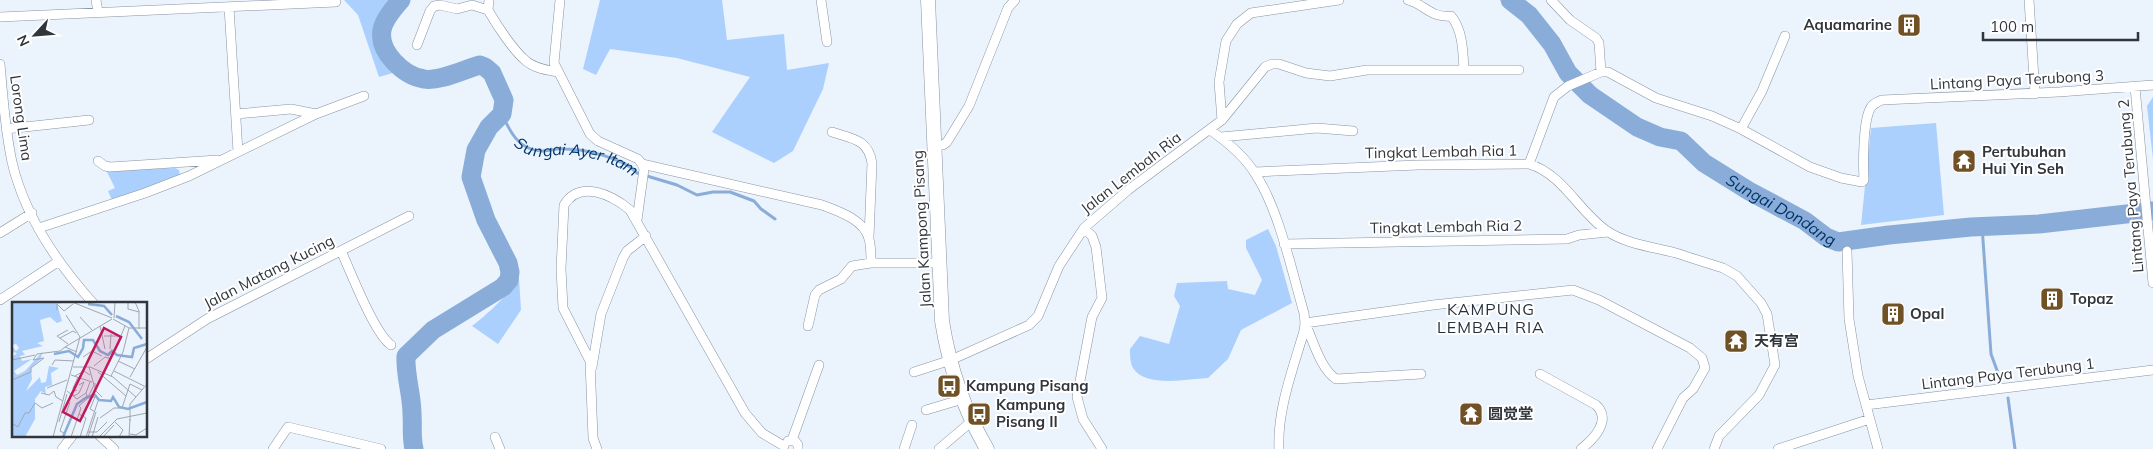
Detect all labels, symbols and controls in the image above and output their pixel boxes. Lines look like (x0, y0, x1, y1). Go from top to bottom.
north arrow (10, 10, 60, 60)
scale bar (1983, 10, 2138, 42)
building icon: Aquamarine (1896, 12, 1922, 38)
place label: Aquamarine (1803, 15, 1892, 34)
text: 100 m (1990, 17, 2034, 36)
text: N (13, 32, 34, 49)
street label: Lintang Paya Terubong 3 (1930, 65, 2104, 94)
street label: Lorong Lima (6, 74, 37, 162)
street label: Lintang Paya Terubung 2 (2113, 98, 2148, 274)
street label: Jalan Lembah Ria (1077, 127, 1185, 218)
water label: Sungai Ayer Itam (511, 132, 643, 180)
street label: Tingkat Lembah Ria 1 (1365, 141, 1517, 162)
place label: Pertubuhan Hui Yin Seh (1982, 142, 2066, 178)
temple icon: Pertubuhan Hui Yin Seh (1951, 148, 1977, 174)
street label: Jalan Kampong Pisang (908, 150, 935, 308)
water label: Sungai Dondang (1723, 169, 1839, 250)
street label: Tingkat Lembah Ria 2 (1370, 216, 1522, 237)
street label: Jalan Matang Kucing (200, 230, 337, 313)
building icon: Topaz (2039, 286, 2065, 312)
place label: Topaz (2070, 289, 2114, 308)
district label: KAMPUNG LEMBAH RIA (1437, 299, 1545, 337)
building icon: Opal (1880, 301, 1906, 327)
inset map (12, 302, 148, 436)
place label: Opal (1910, 304, 1944, 323)
temple icon: 天有宫 (1723, 328, 1749, 354)
place label: 天有宫 (1754, 331, 1799, 350)
street label: Lintang Paya Terubung 1 (1920, 353, 2096, 394)
bus stop icon: Kampung Pisang (936, 373, 962, 399)
place label: Kampung Pisang (966, 376, 1089, 395)
place label: Kampung Pisang II (996, 395, 1065, 431)
bus stop icon: Kampung Pisang II (966, 401, 992, 427)
temple icon: 圆觉堂 (1458, 401, 1484, 427)
place label: 圆觉堂 (1488, 404, 1533, 423)

